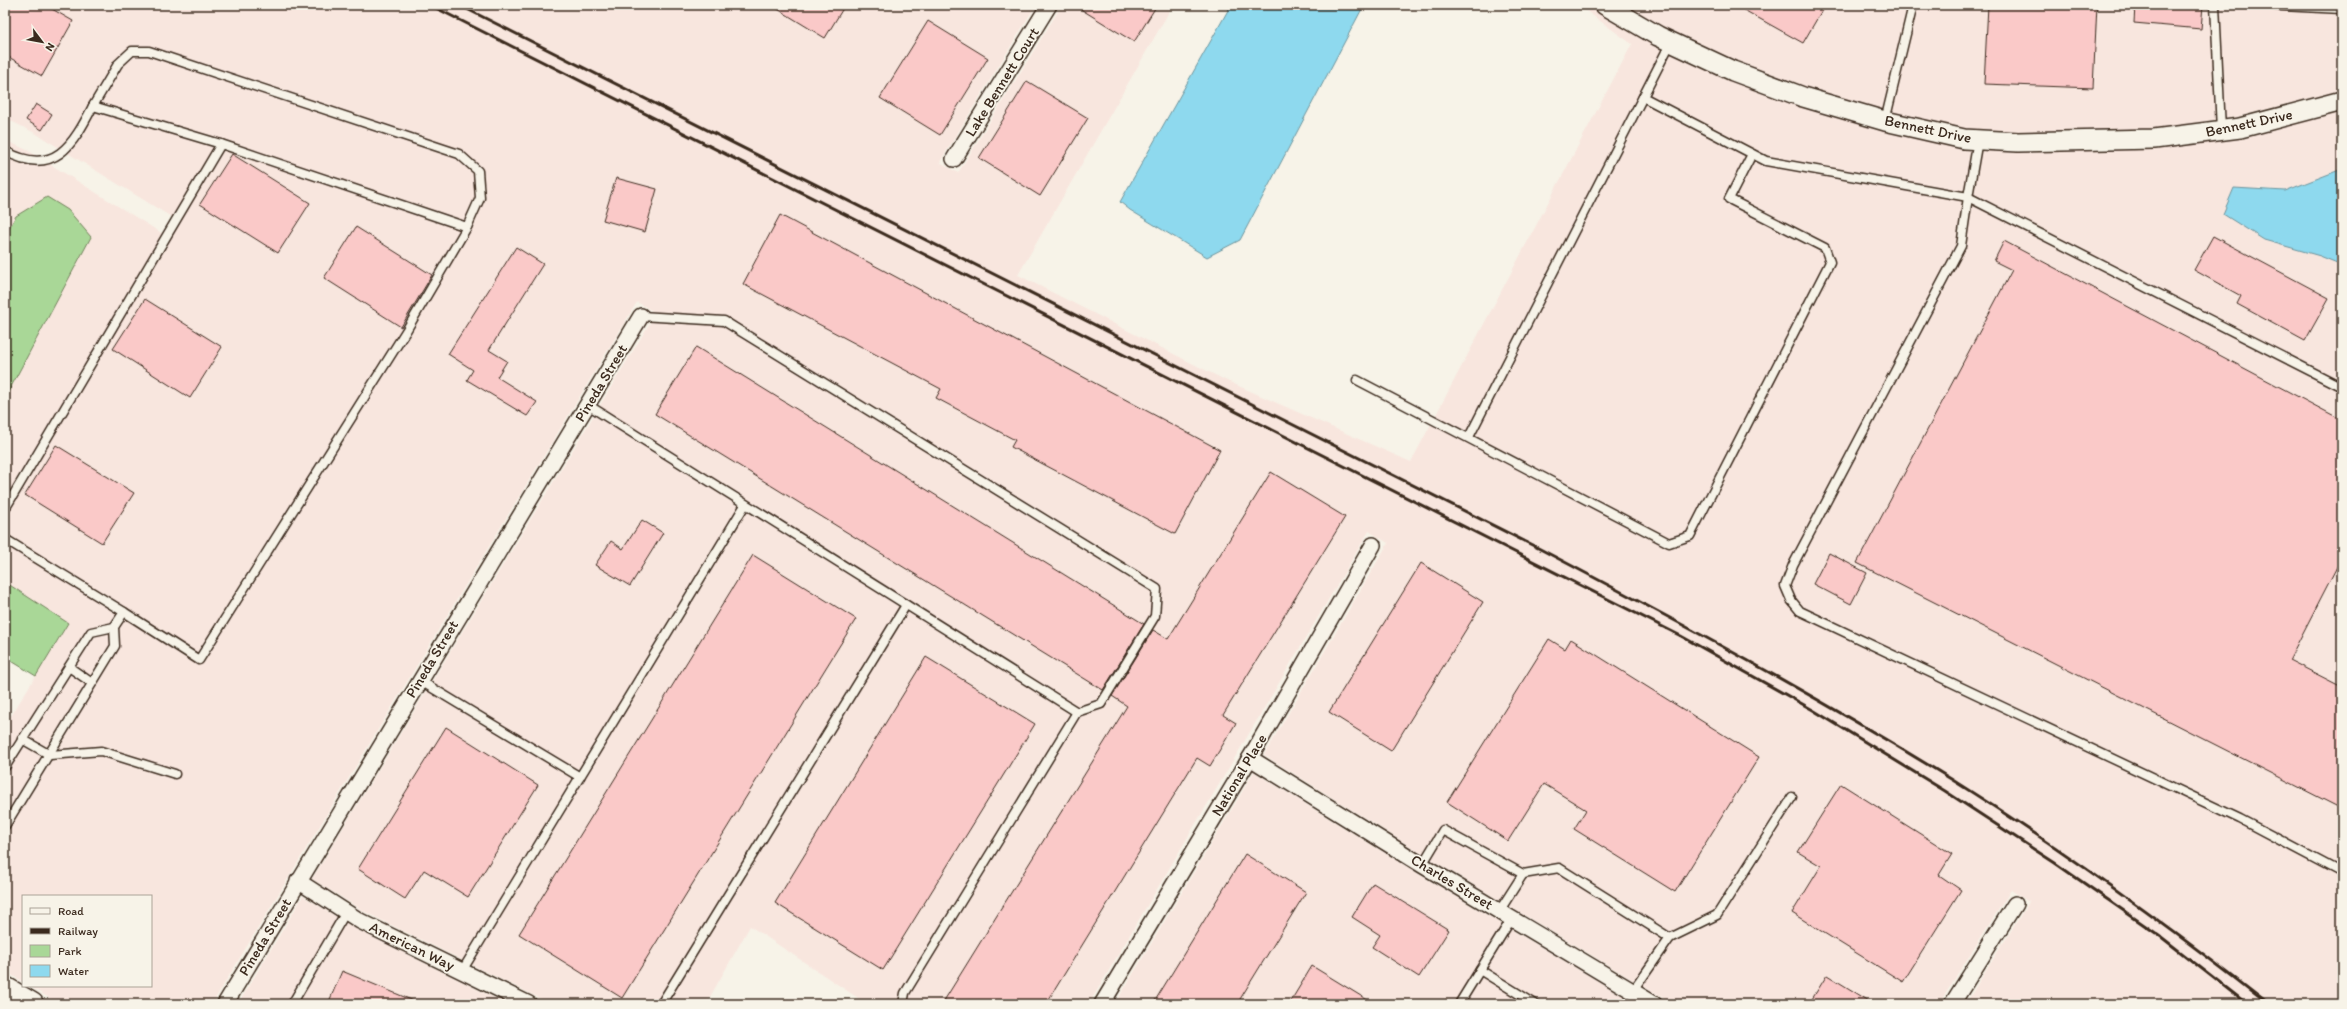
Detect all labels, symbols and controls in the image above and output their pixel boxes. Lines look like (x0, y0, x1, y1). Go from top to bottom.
north arrow (22, 22, 62, 62)
street label: Lake Bennett Court (961, 24, 1043, 140)
text: N (43, 40, 58, 54)
street label: Bennett Drive (2204, 105, 2294, 141)
street label: Bennett Drive (1883, 111, 1973, 147)
street label: Pineda Street (571, 341, 631, 425)
street label: Pineda Street (402, 617, 462, 701)
street label: National Place (1207, 731, 1271, 819)
street label: Charles Street (1408, 850, 1497, 914)
legend (22, 895, 152, 987)
street label: Pineda Street (235, 895, 295, 979)
text: Road (58, 904, 84, 918)
street label: American Way (366, 918, 458, 974)
text: Railway (58, 924, 98, 938)
text: Park (58, 944, 82, 958)
text: Water (58, 964, 89, 978)

